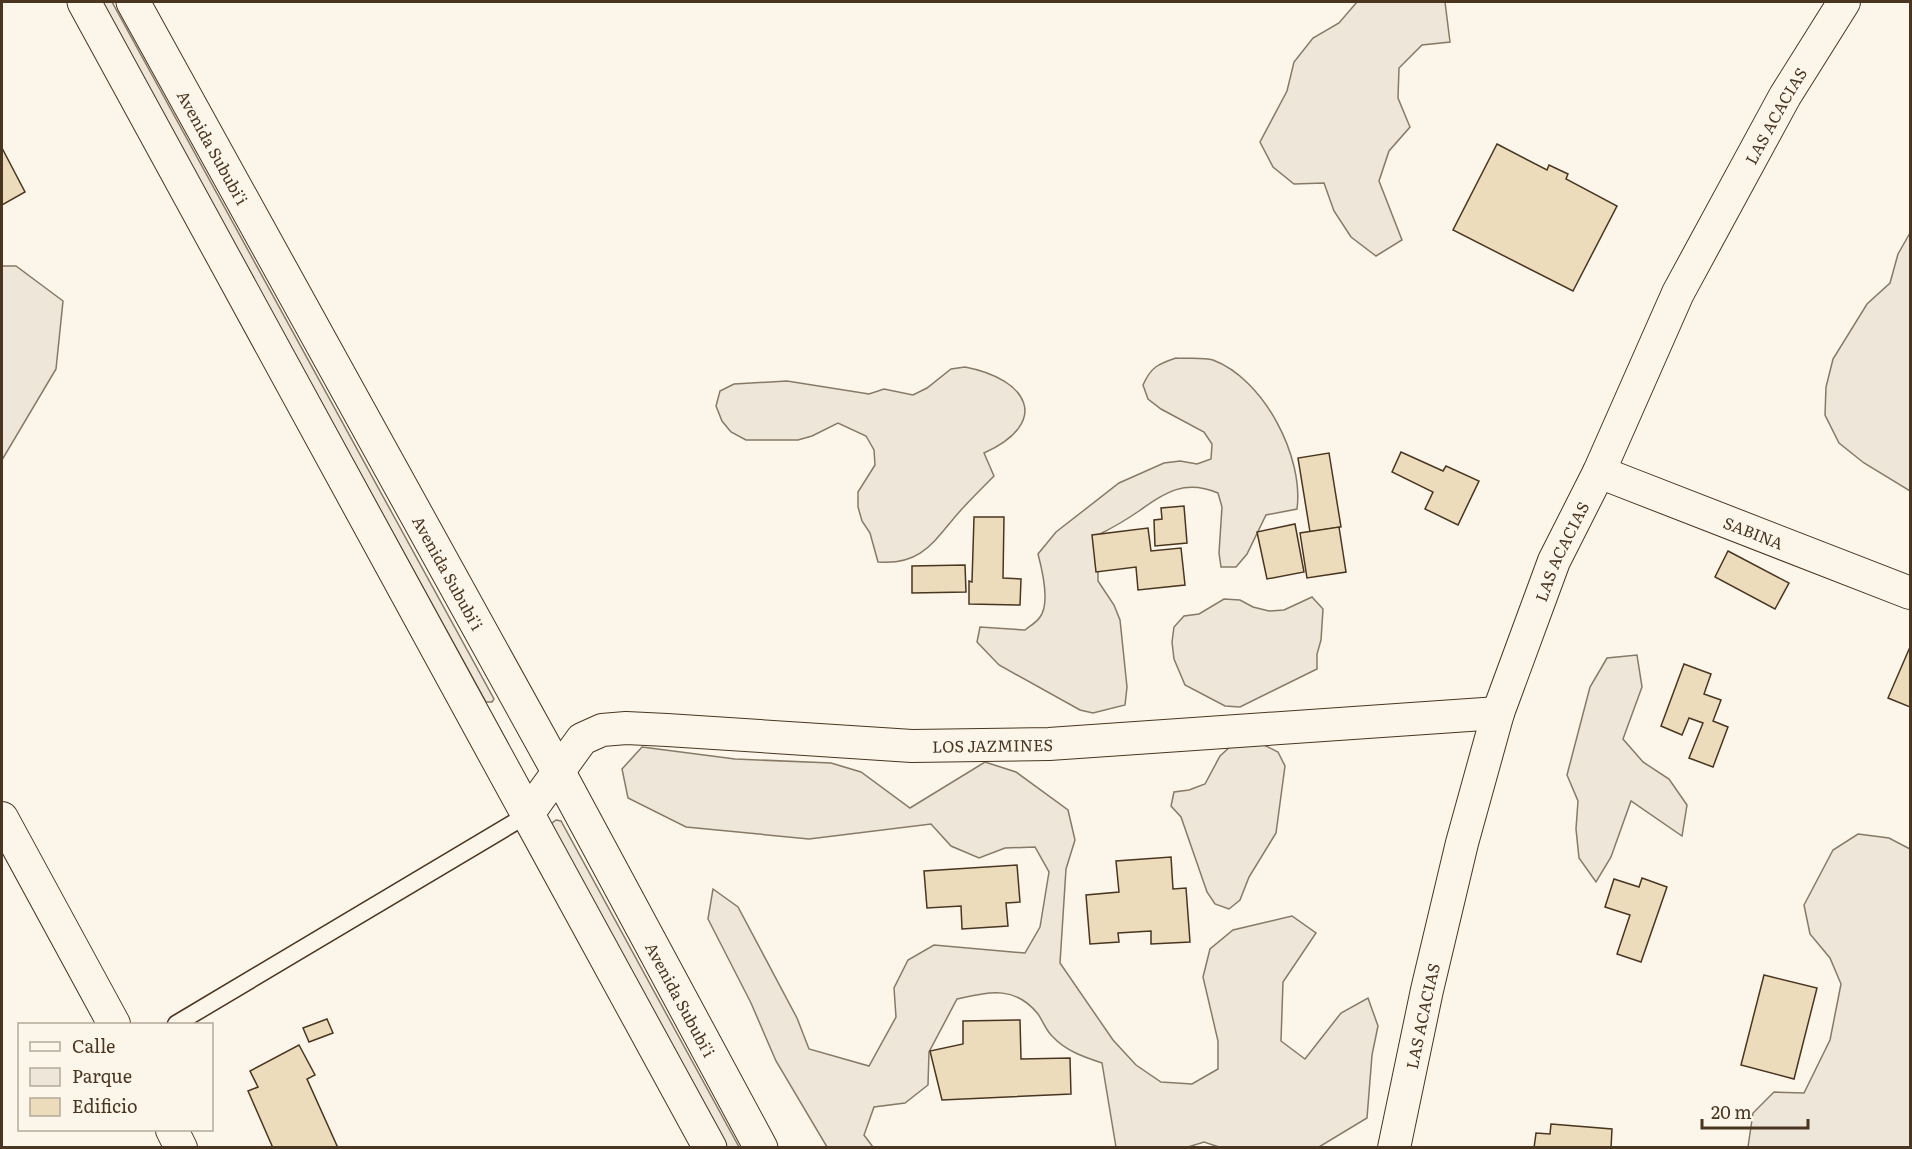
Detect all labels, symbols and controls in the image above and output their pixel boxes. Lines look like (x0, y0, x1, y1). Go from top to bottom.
street label: LAS ACACIAS (1738, 63, 1812, 168)
street label: Avenida Sububi'i (172, 86, 255, 209)
street label: LAS ACACIAS (1528, 497, 1594, 605)
street label: SABINA (1720, 510, 1787, 555)
street label: Avenida Sububi'i (407, 511, 490, 634)
street label: LOS JAZMINES (932, 732, 1053, 758)
street label: Avenida Sububi'i (640, 938, 722, 1061)
street label: LAS ACACIAS (1399, 961, 1445, 1071)
legend (18, 1023, 213, 1131)
text: Calle (72, 1032, 115, 1059)
text: Parque (72, 1062, 132, 1089)
text: Edificio (72, 1092, 138, 1119)
scale bar (1702, 1092, 1808, 1130)
text: 20 m (1711, 1098, 1752, 1125)

